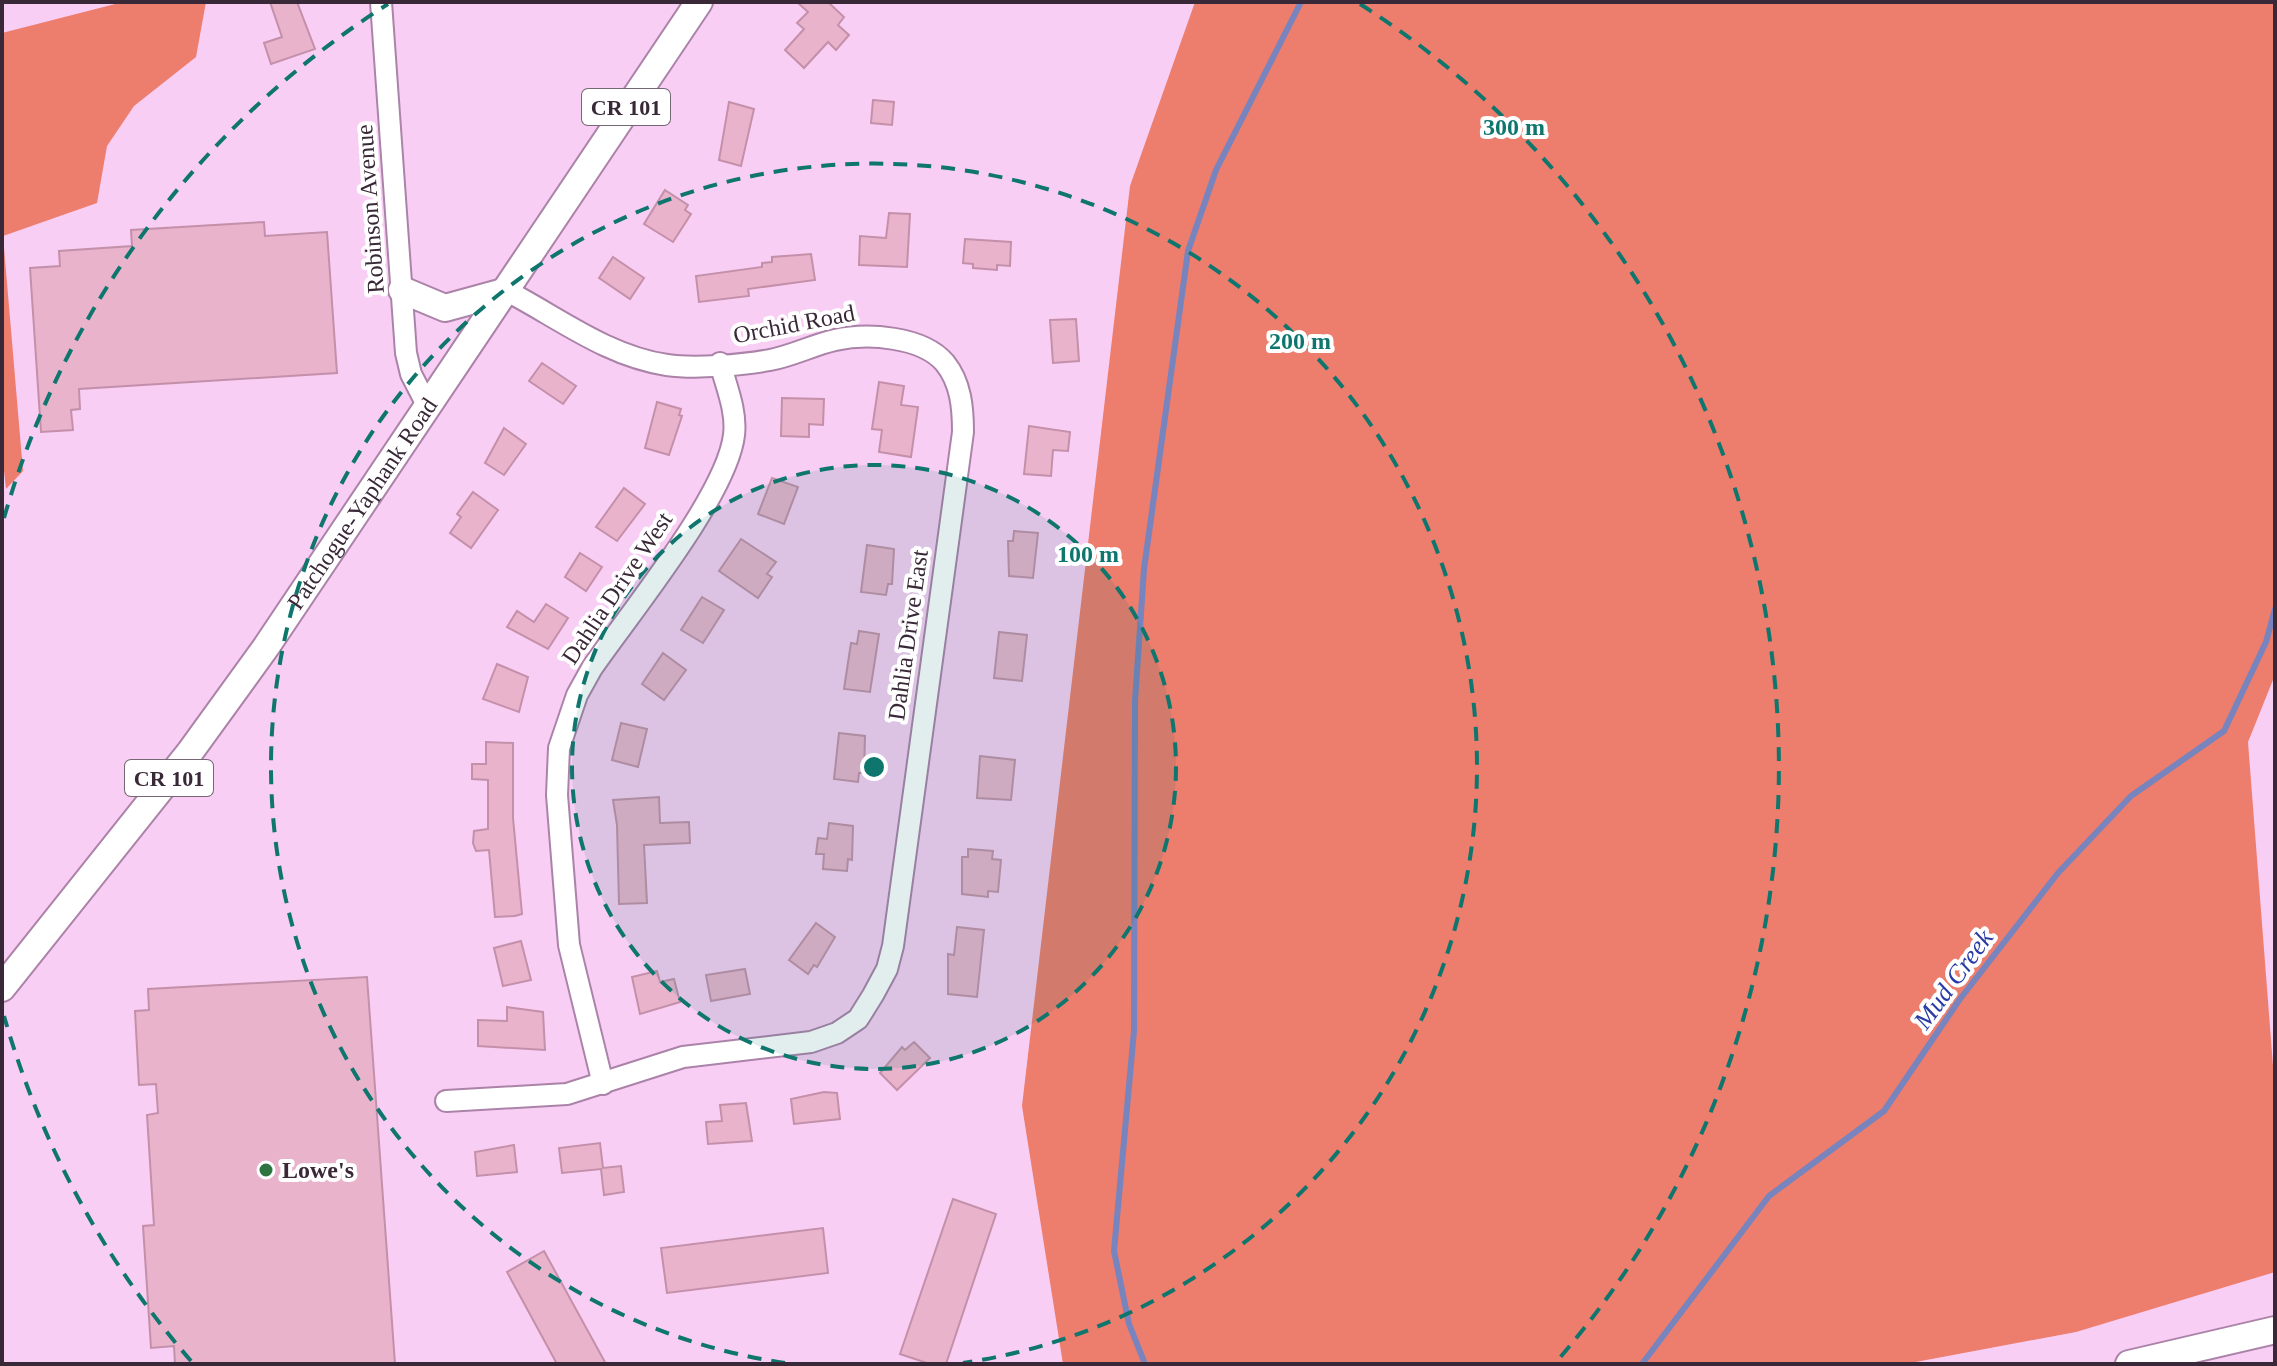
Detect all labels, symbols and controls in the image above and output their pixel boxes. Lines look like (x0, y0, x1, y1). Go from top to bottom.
road number: CR 101 (582, 89, 670, 125)
text: 300 m (1483, 114, 1545, 140)
street label: Robinson Avenue (351, 124, 389, 294)
street label: Orchid Road (731, 299, 857, 349)
text: 200 m (1269, 328, 1331, 354)
street label: Patchogue-Yaphank Road (282, 393, 442, 614)
street label: Dahlia Drive West (557, 507, 678, 669)
text: 100 m (1057, 541, 1119, 567)
street label: Dahlia Drive East (883, 548, 933, 722)
centre of rings (860, 753, 888, 781)
road number: CR 101 (125, 760, 213, 796)
water label: Mud Creek (1907, 924, 1999, 1035)
place label: Lowe's (282, 1157, 354, 1183)
marker: Lowe's (257, 1161, 275, 1179)

